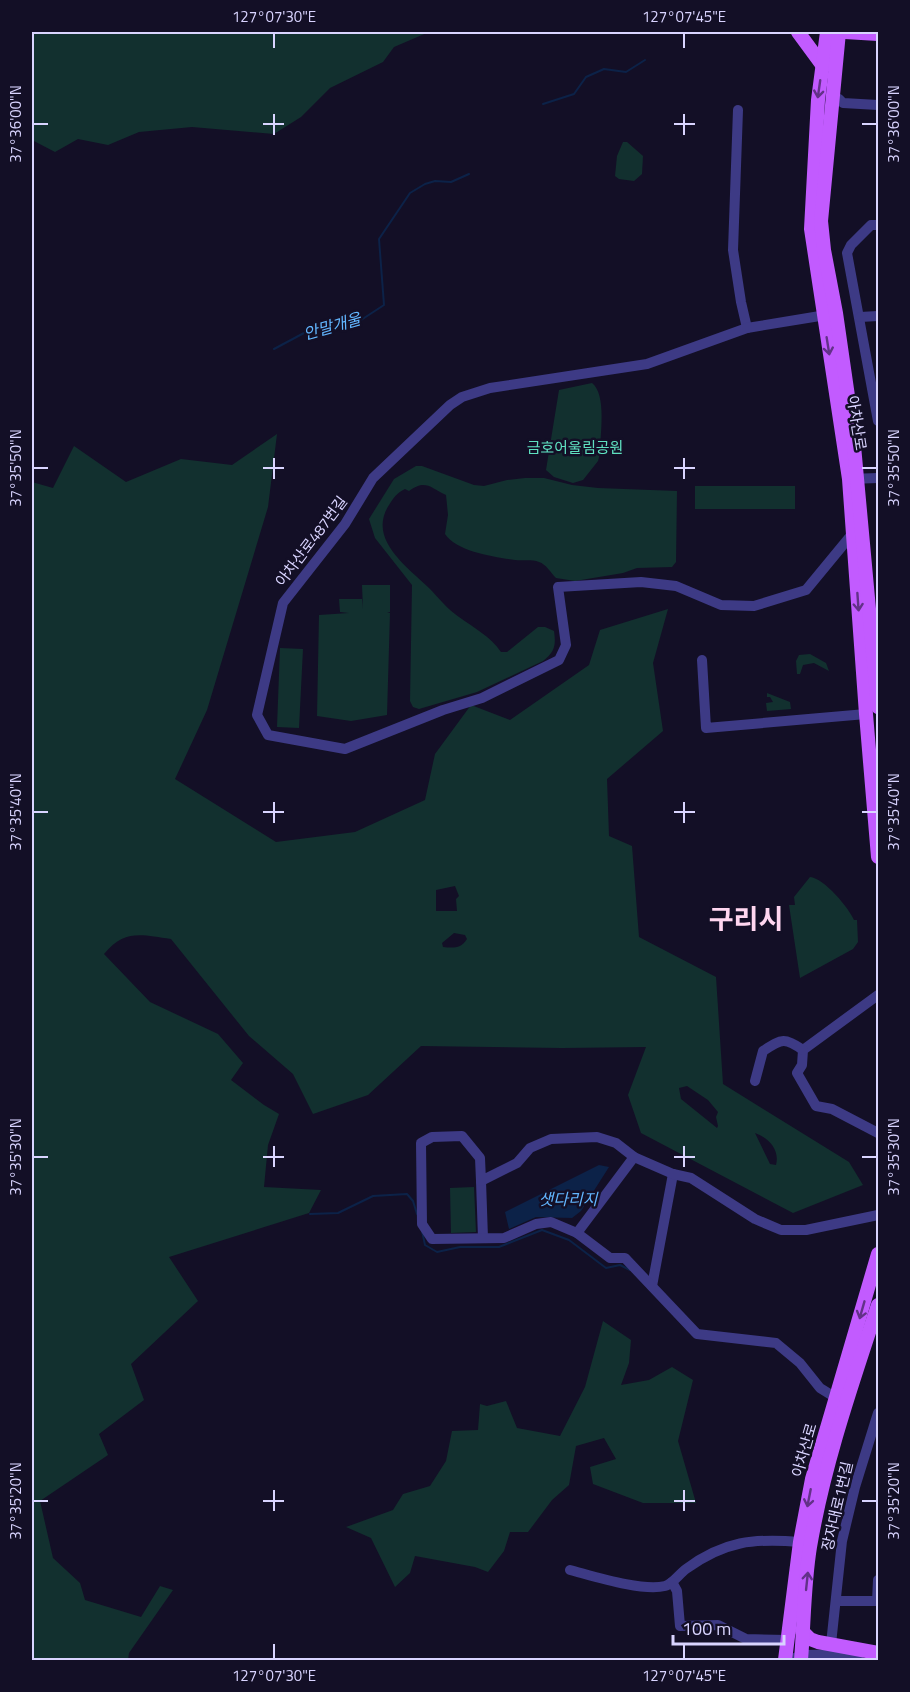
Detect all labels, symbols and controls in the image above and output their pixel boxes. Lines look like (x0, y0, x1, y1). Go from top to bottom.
text: 127°07'30"E (232, 5, 316, 28)
text: 127°07'45"E (642, 5, 726, 28)
one-way arrow (814, 79, 825, 99)
text: 37°36'00"N (4, 85, 27, 163)
text: 37°36'00"N (882, 85, 905, 163)
water label: 안말개울 (300, 306, 365, 346)
one-way arrow (823, 335, 834, 355)
street label: 아차산로 (841, 394, 873, 452)
text: 37°35'50"N (4, 429, 27, 507)
text: 37°35'50"N (882, 429, 905, 507)
park label: 금호어울림공원 (527, 436, 623, 459)
street label: 아차산로487번길 (269, 491, 353, 591)
one-way arrow (852, 591, 863, 611)
text: 37°35'40"N (4, 773, 27, 851)
text: 37°35'40"N (882, 773, 905, 851)
district label: 구리시 (709, 898, 783, 939)
text: 37°35'30"N (4, 1118, 27, 1196)
text: 37°35'30"N (882, 1118, 905, 1196)
water label: 샛다리지 (539, 1187, 599, 1211)
one-way arrow (856, 1300, 867, 1319)
street label: 아차산로 (785, 1420, 823, 1480)
street label: 장자대로1번길 (816, 1459, 858, 1553)
text: 37°35'20"N (4, 1462, 27, 1540)
text: 37°35'20"N (882, 1462, 905, 1540)
one-way arrow (803, 1487, 814, 1507)
one-way arrow (802, 1572, 813, 1592)
scale bar (673, 1608, 784, 1646)
text: 100 m (682, 1615, 731, 1642)
text: 127°07'30"E (232, 1664, 316, 1687)
text: 127°07'45"E (642, 1664, 726, 1687)

